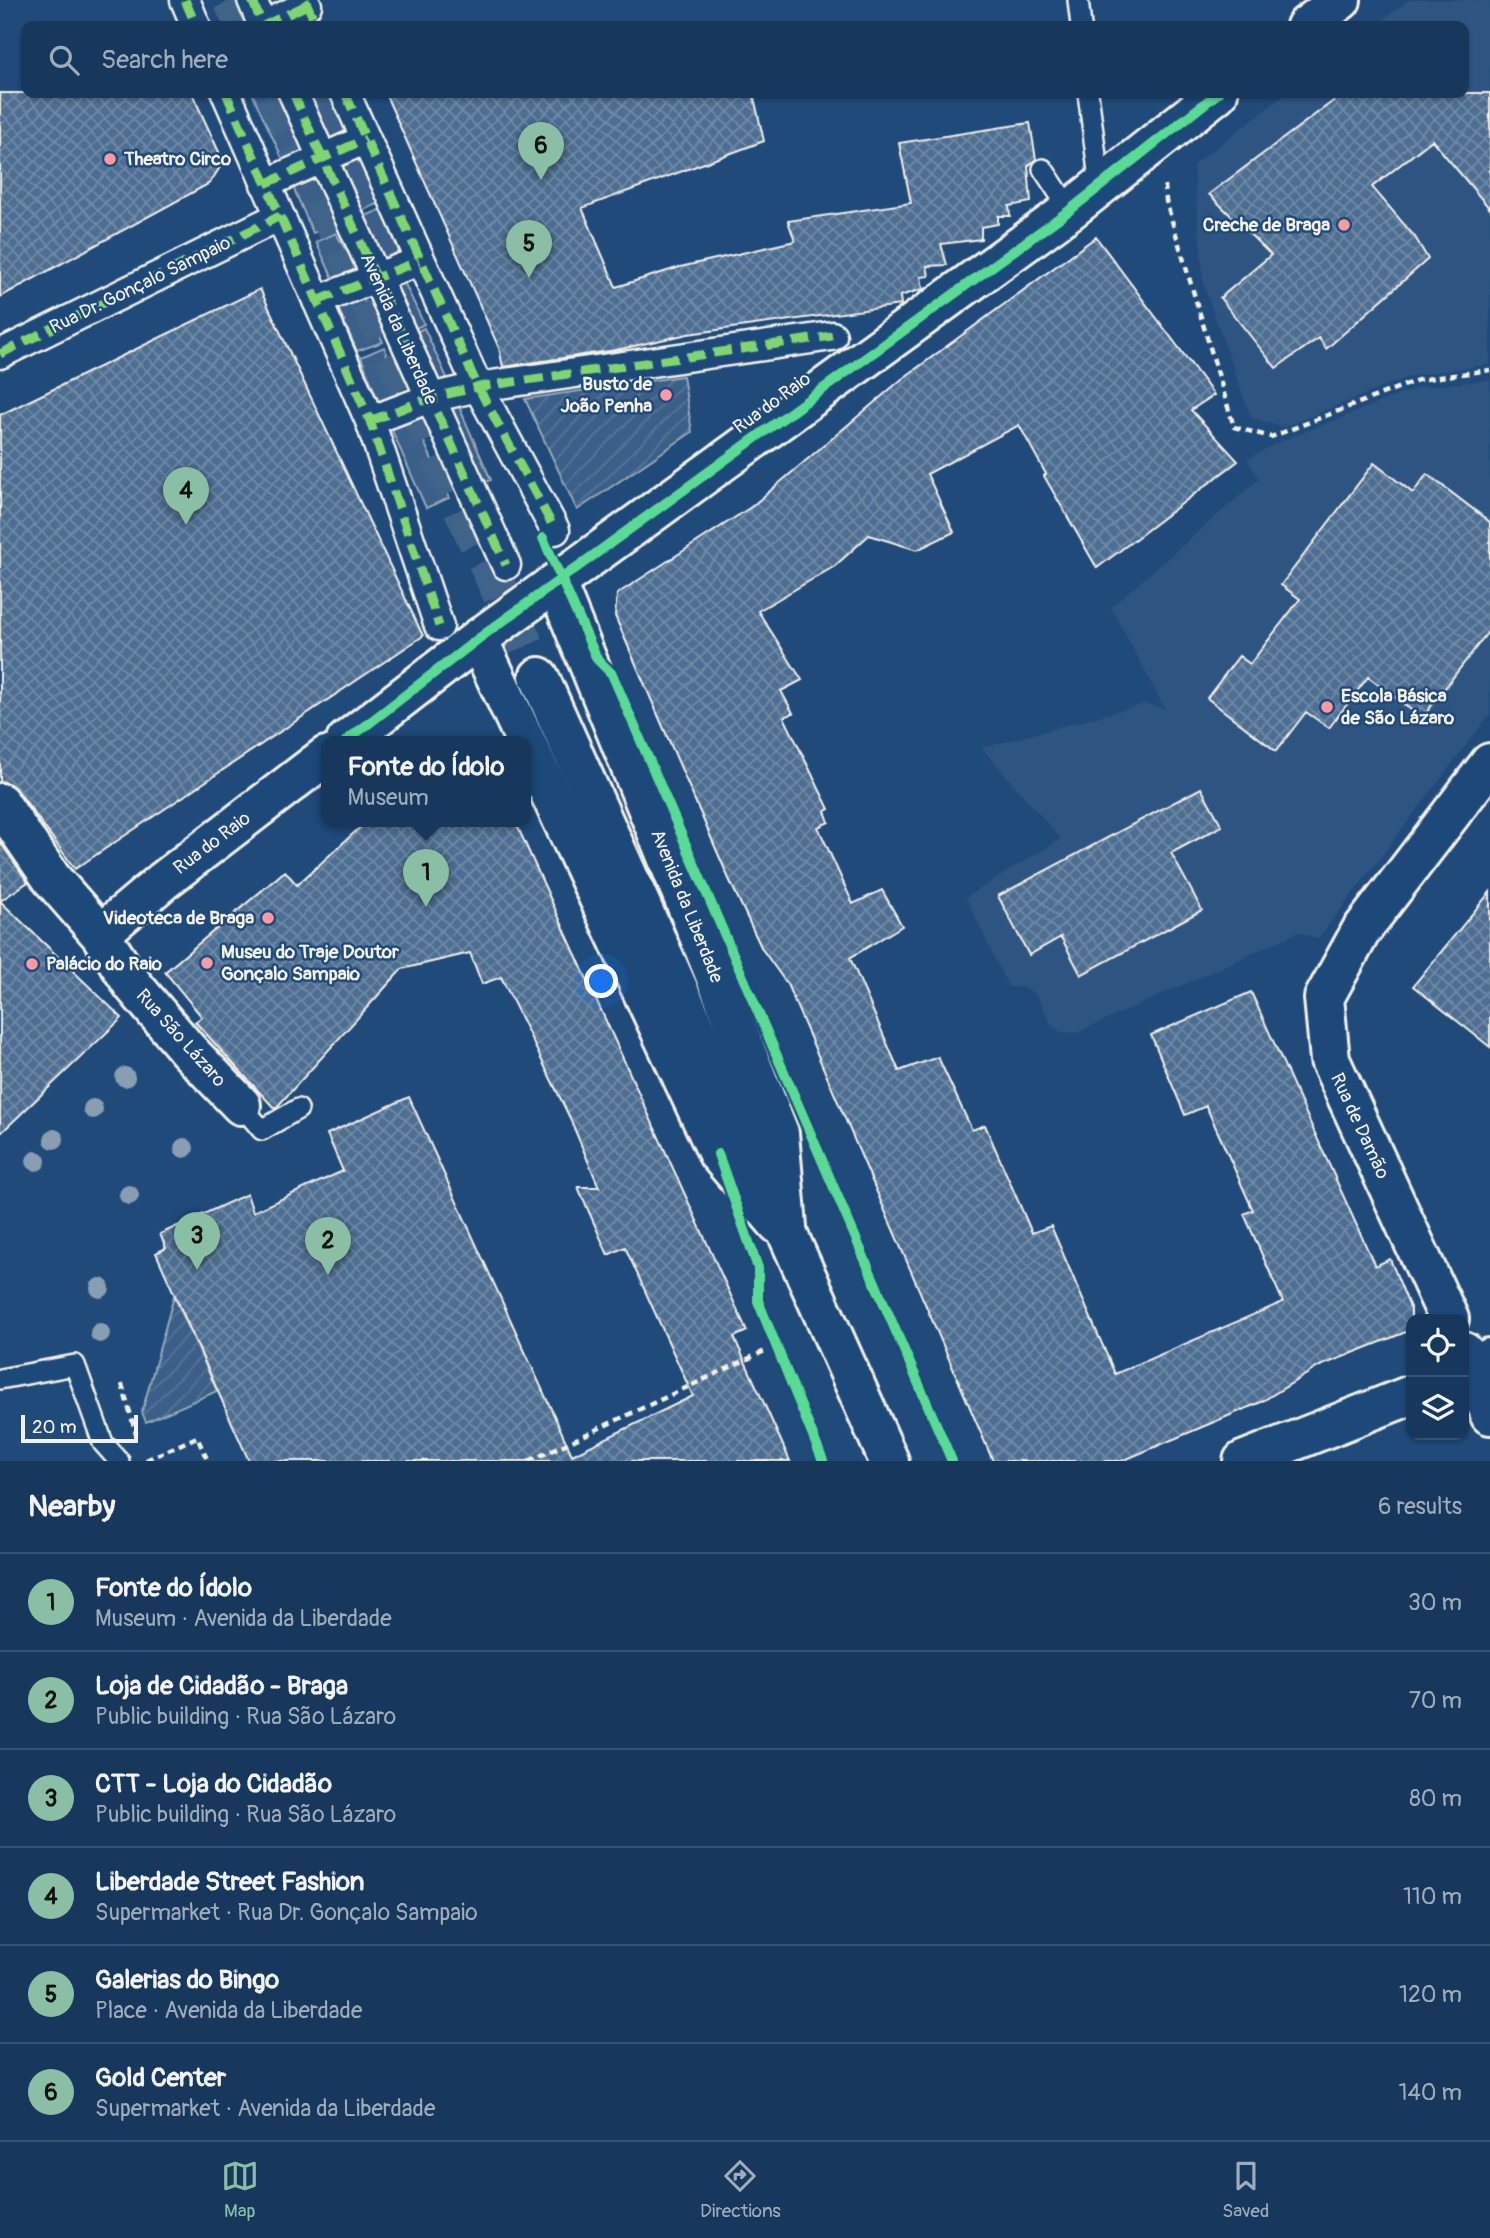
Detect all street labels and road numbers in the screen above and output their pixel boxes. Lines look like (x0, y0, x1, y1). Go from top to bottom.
street label: Rua Dr. Gonçalo Sampaio (46, 231, 234, 339)
street label: Avenida da Liberdade (355, 249, 443, 409)
street label: Rua do Raio (728, 367, 816, 439)
street label: Rua do Raio (169, 806, 255, 880)
street label: Avenida da Liberdade (645, 826, 729, 987)
street label: Rua São Lázaro (131, 984, 231, 1092)
street label: Rua de Damão (1325, 1069, 1395, 1183)

